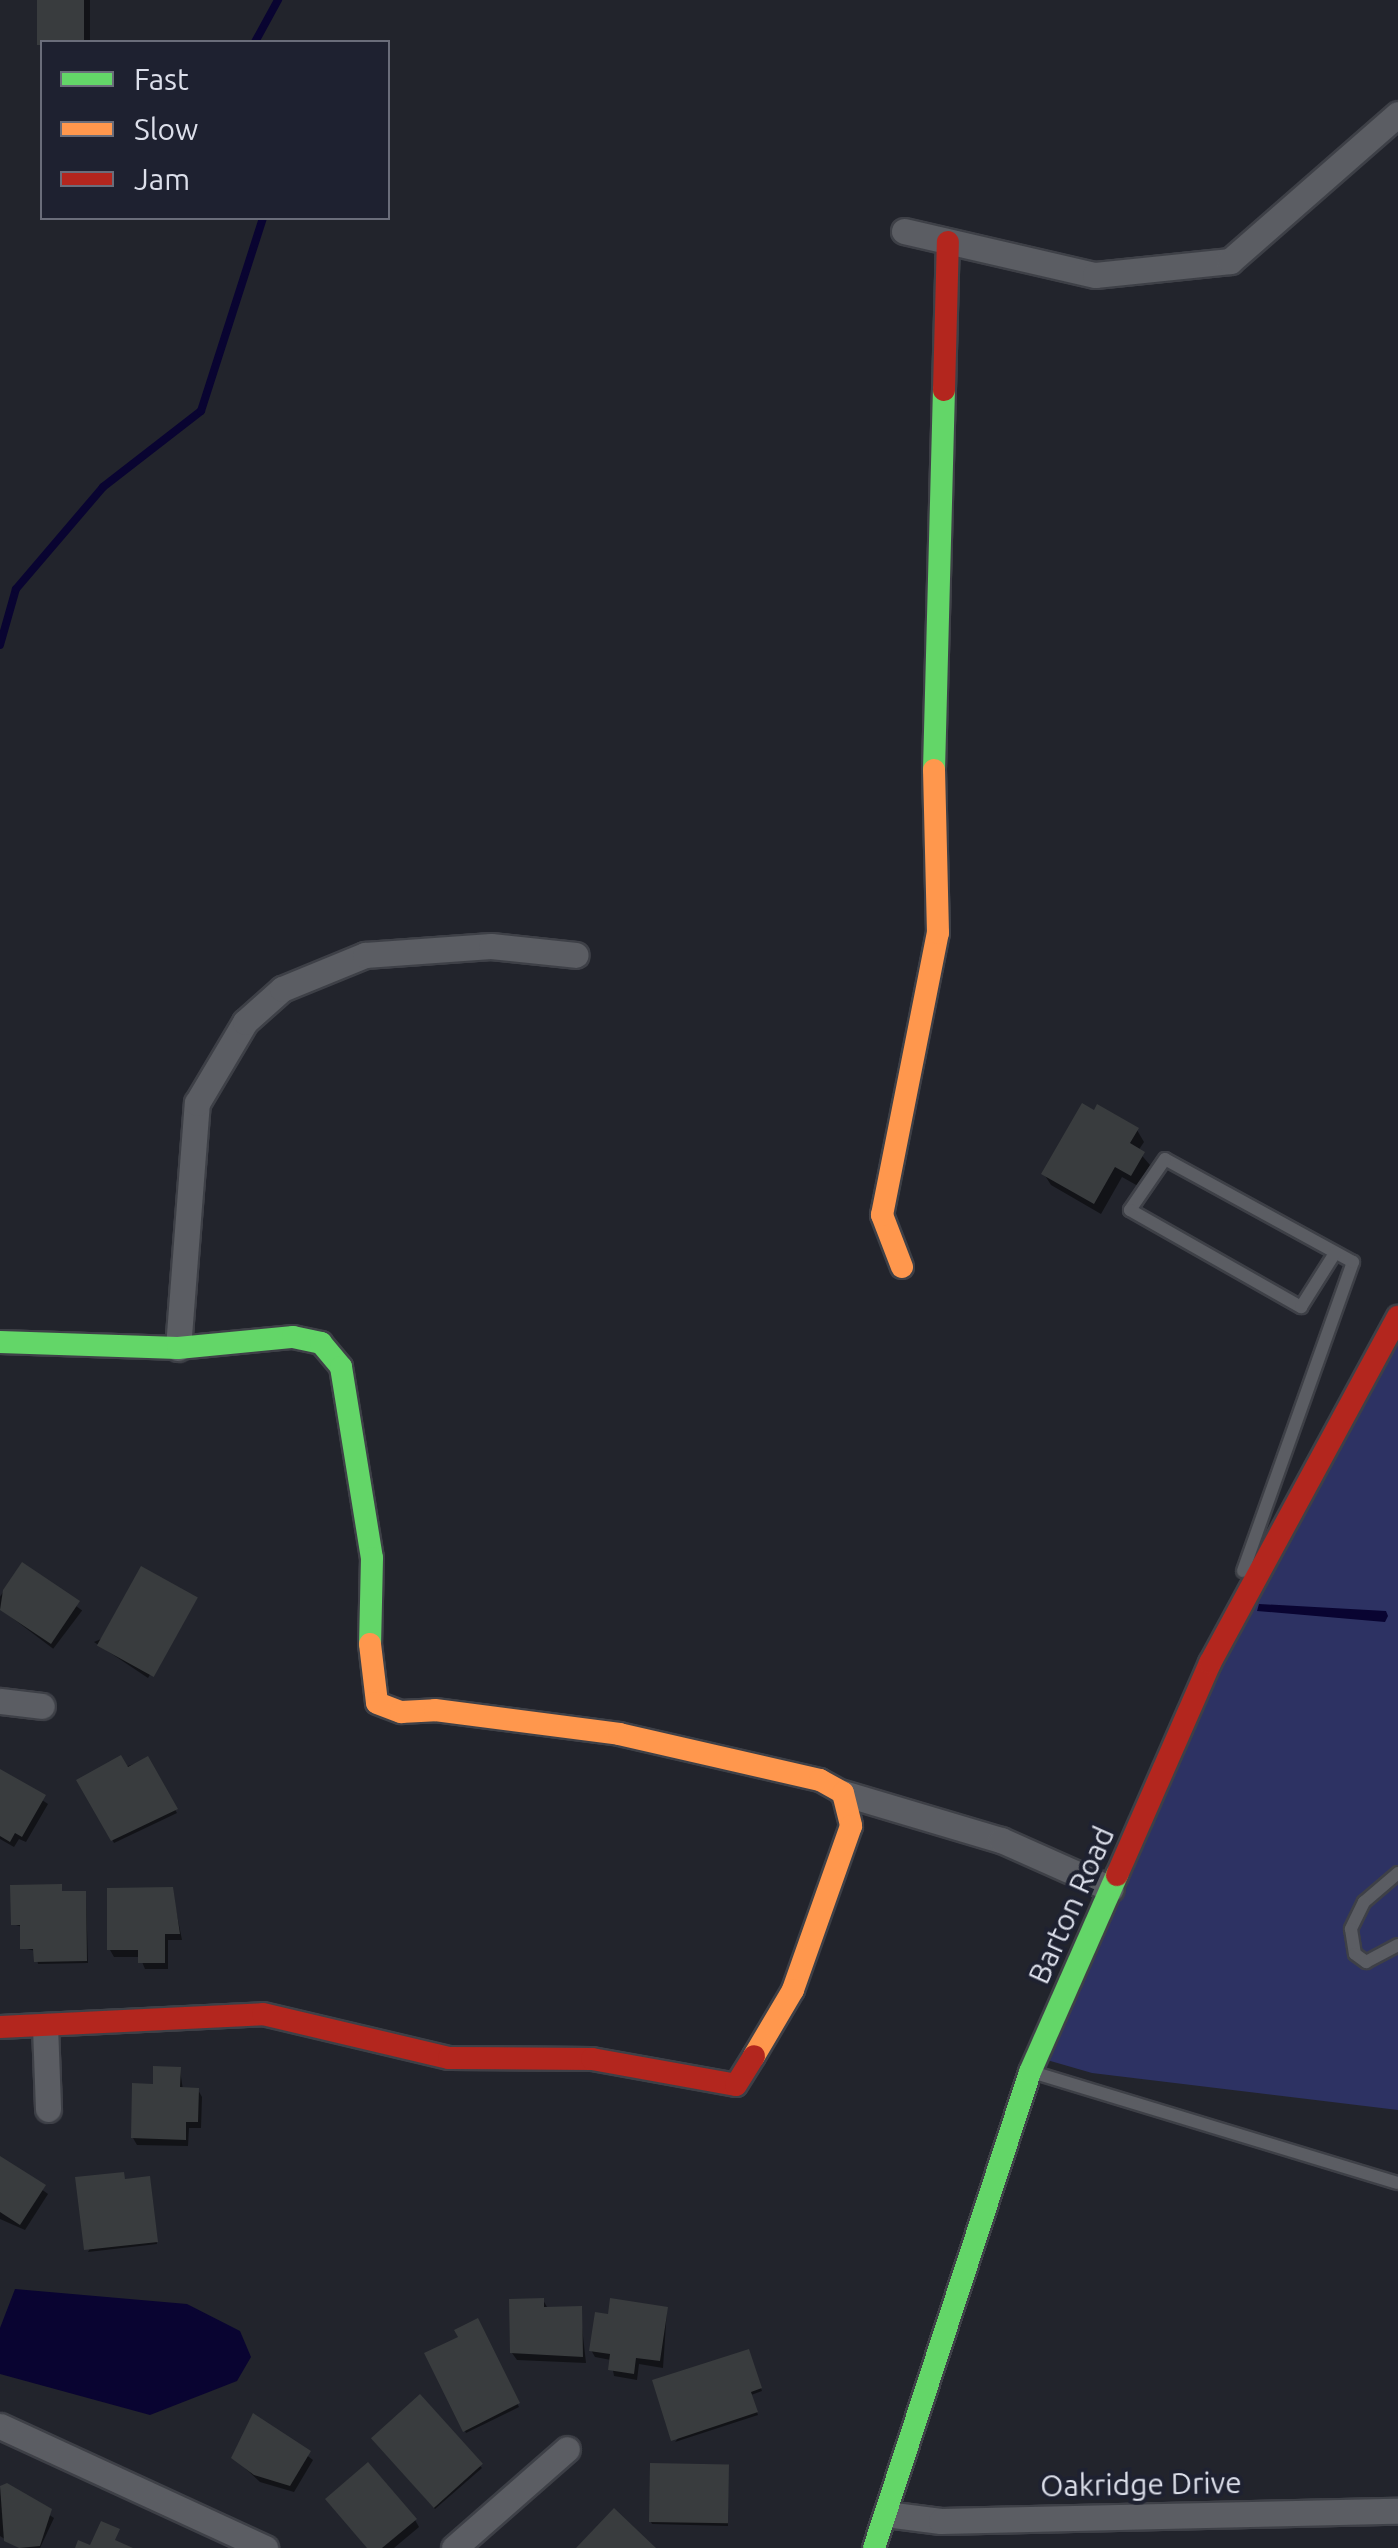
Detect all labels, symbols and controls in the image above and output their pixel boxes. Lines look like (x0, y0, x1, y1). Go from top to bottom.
legend (40, 40, 390, 220)
text: Fast (134, 62, 189, 96)
text: Slow (134, 112, 198, 146)
text: Jam (134, 162, 190, 196)
street label: Barton Road (1020, 1821, 1122, 1989)
street label: Oakridge Drive (1040, 2464, 1242, 2504)

